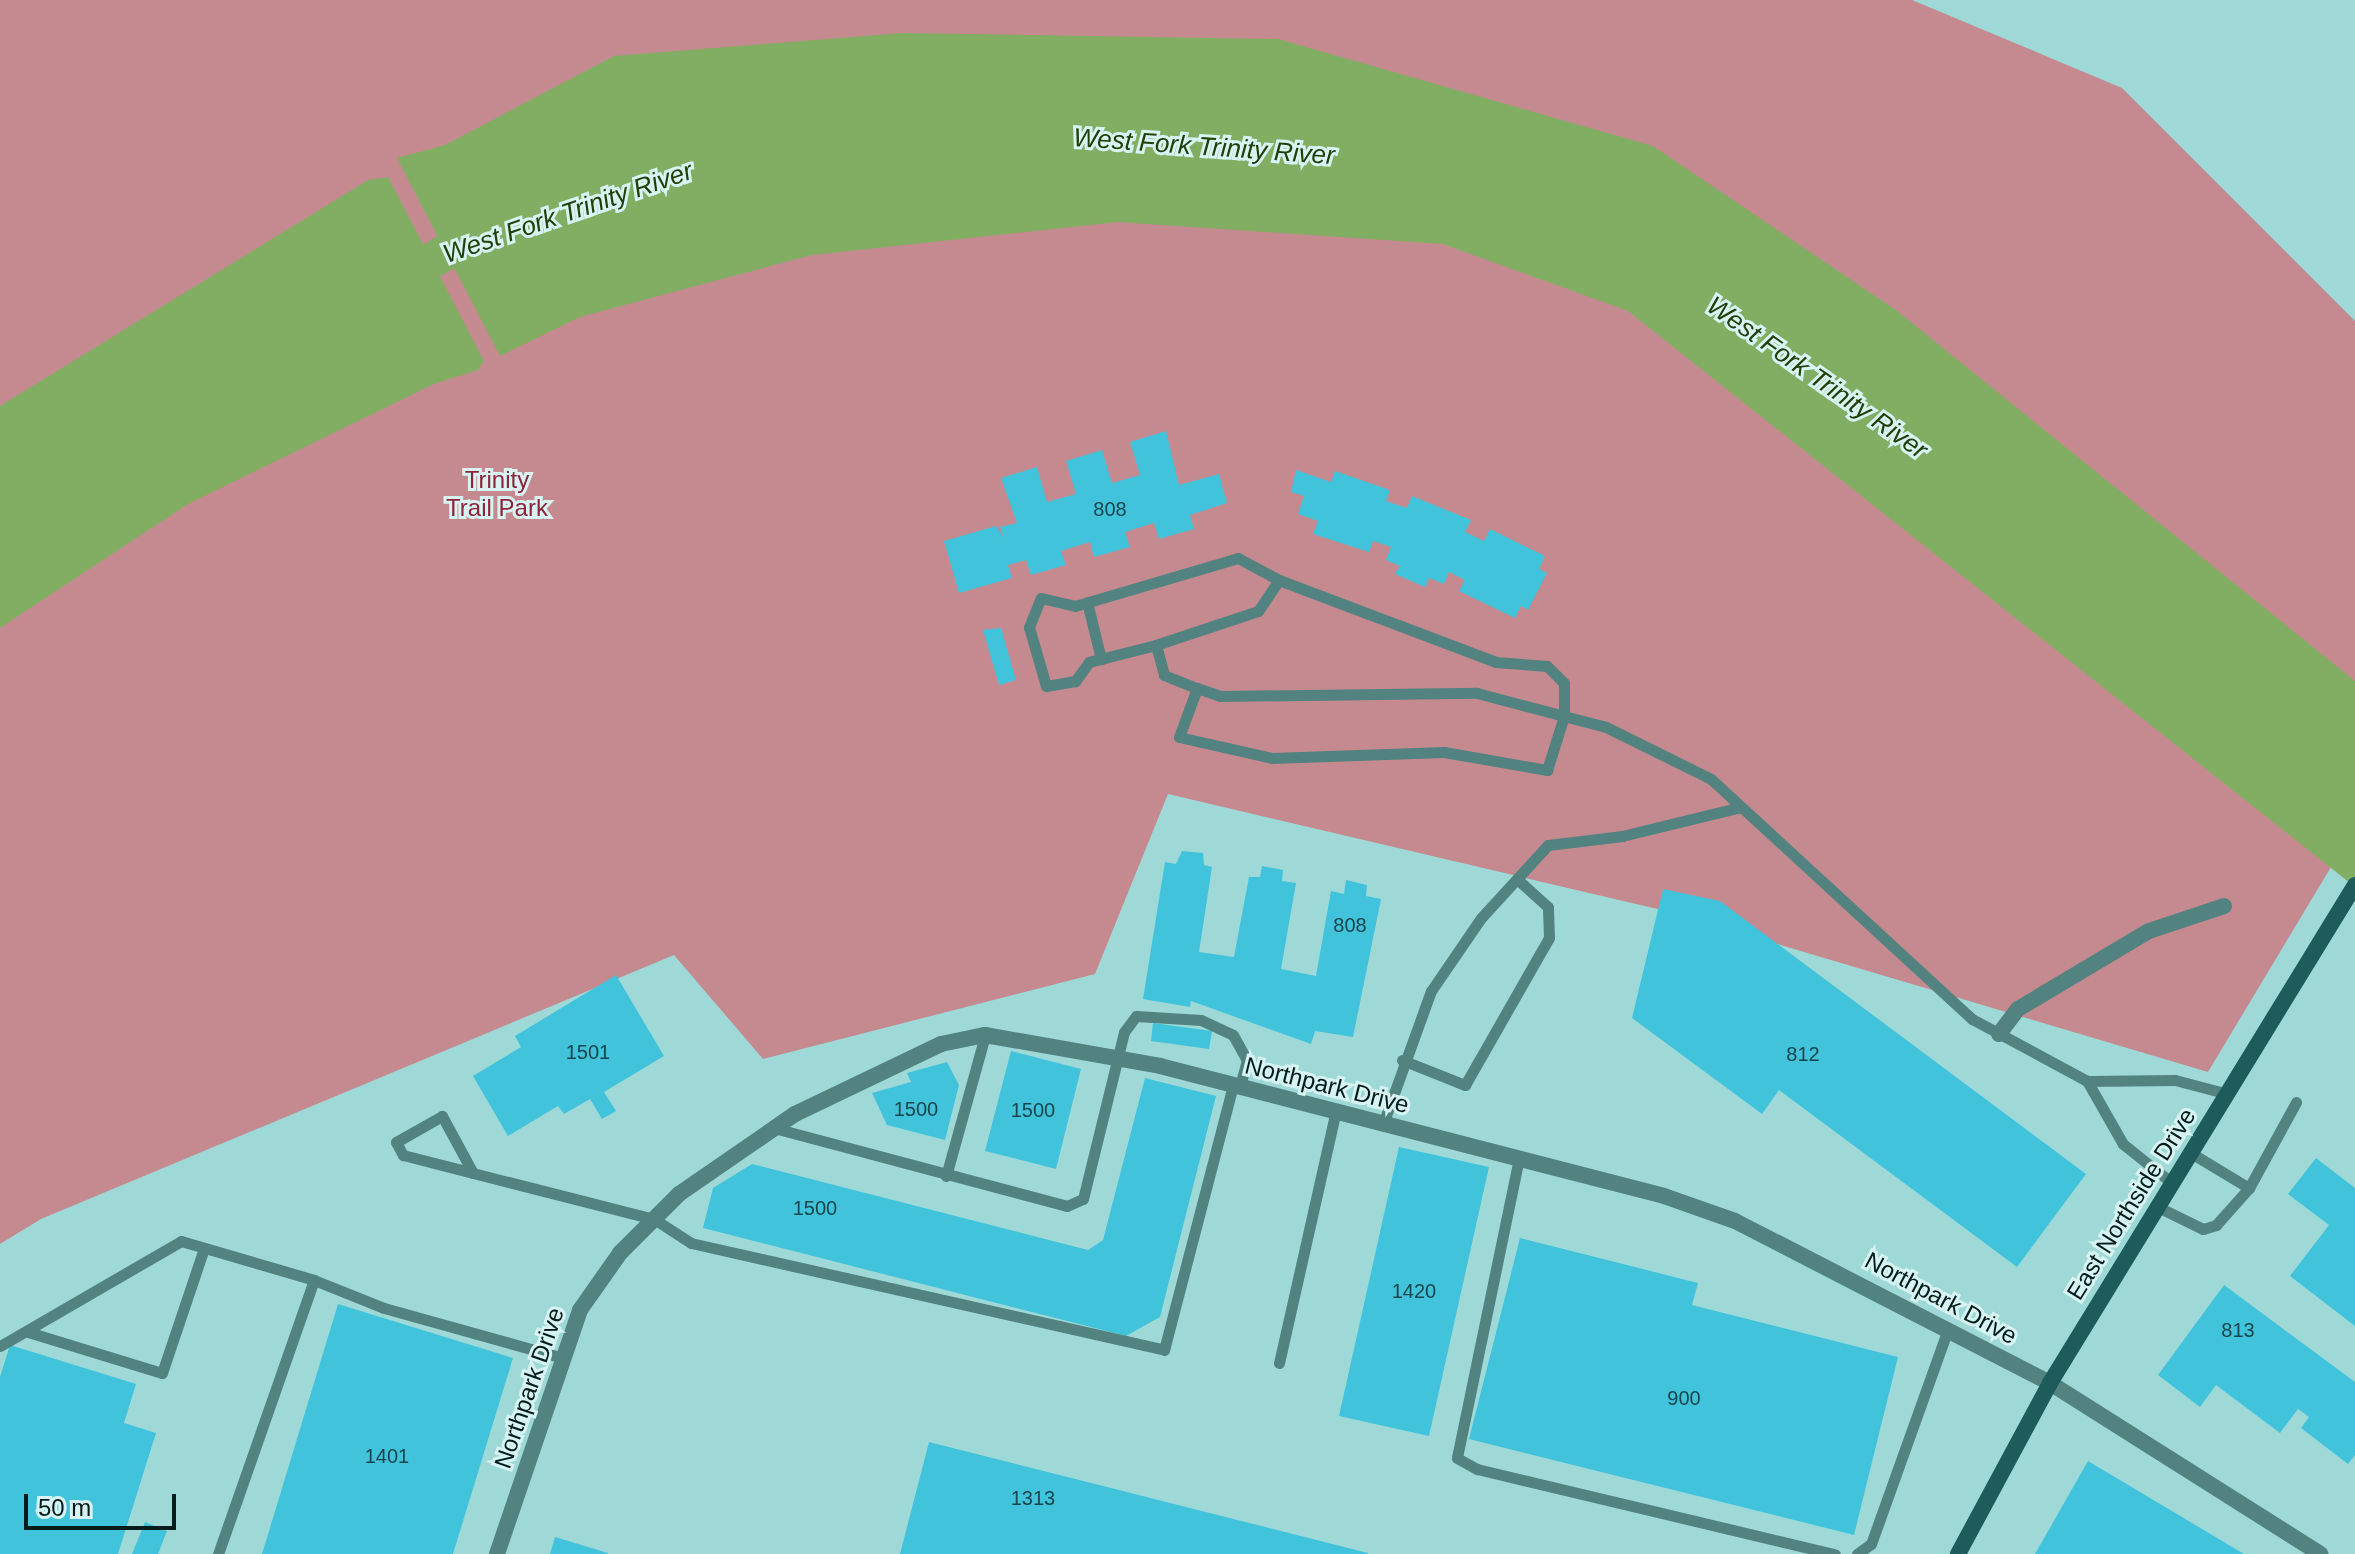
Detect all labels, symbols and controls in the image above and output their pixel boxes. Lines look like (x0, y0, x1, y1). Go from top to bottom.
water label: West Fork Trinity River (1072, 122, 1336, 172)
water label: West Fork Trinity River (439, 156, 697, 270)
water label: West Fork Trinity River (1701, 290, 1933, 466)
park label: Trinity Trail Park (446, 466, 548, 522)
house number: 808 (1093, 497, 1127, 521)
house number: 808 (1333, 913, 1367, 937)
house number: 1501 (566, 1040, 610, 1064)
house number: 812 (1786, 1042, 1820, 1066)
street label: Northpark Drive (1242, 1051, 1412, 1119)
house number: 1500 (894, 1097, 938, 1121)
house number: 1500 (1011, 1098, 1055, 1122)
street label: East Northside Drive (2060, 1103, 2202, 1305)
house number: 1500 (793, 1196, 837, 1220)
street label: Northpark Drive (1860, 1246, 2022, 1350)
house number: 1420 (1392, 1279, 1436, 1303)
street label: Northpark Drive (488, 1304, 570, 1472)
house number: 813 (2221, 1318, 2255, 1342)
house number: 900 (1667, 1386, 1701, 1410)
house number: 1401 (365, 1444, 409, 1468)
scale bar (28, 1478, 180, 1528)
house number: 1313 (1011, 1486, 1055, 1510)
text: 50 m (38, 1494, 91, 1521)

